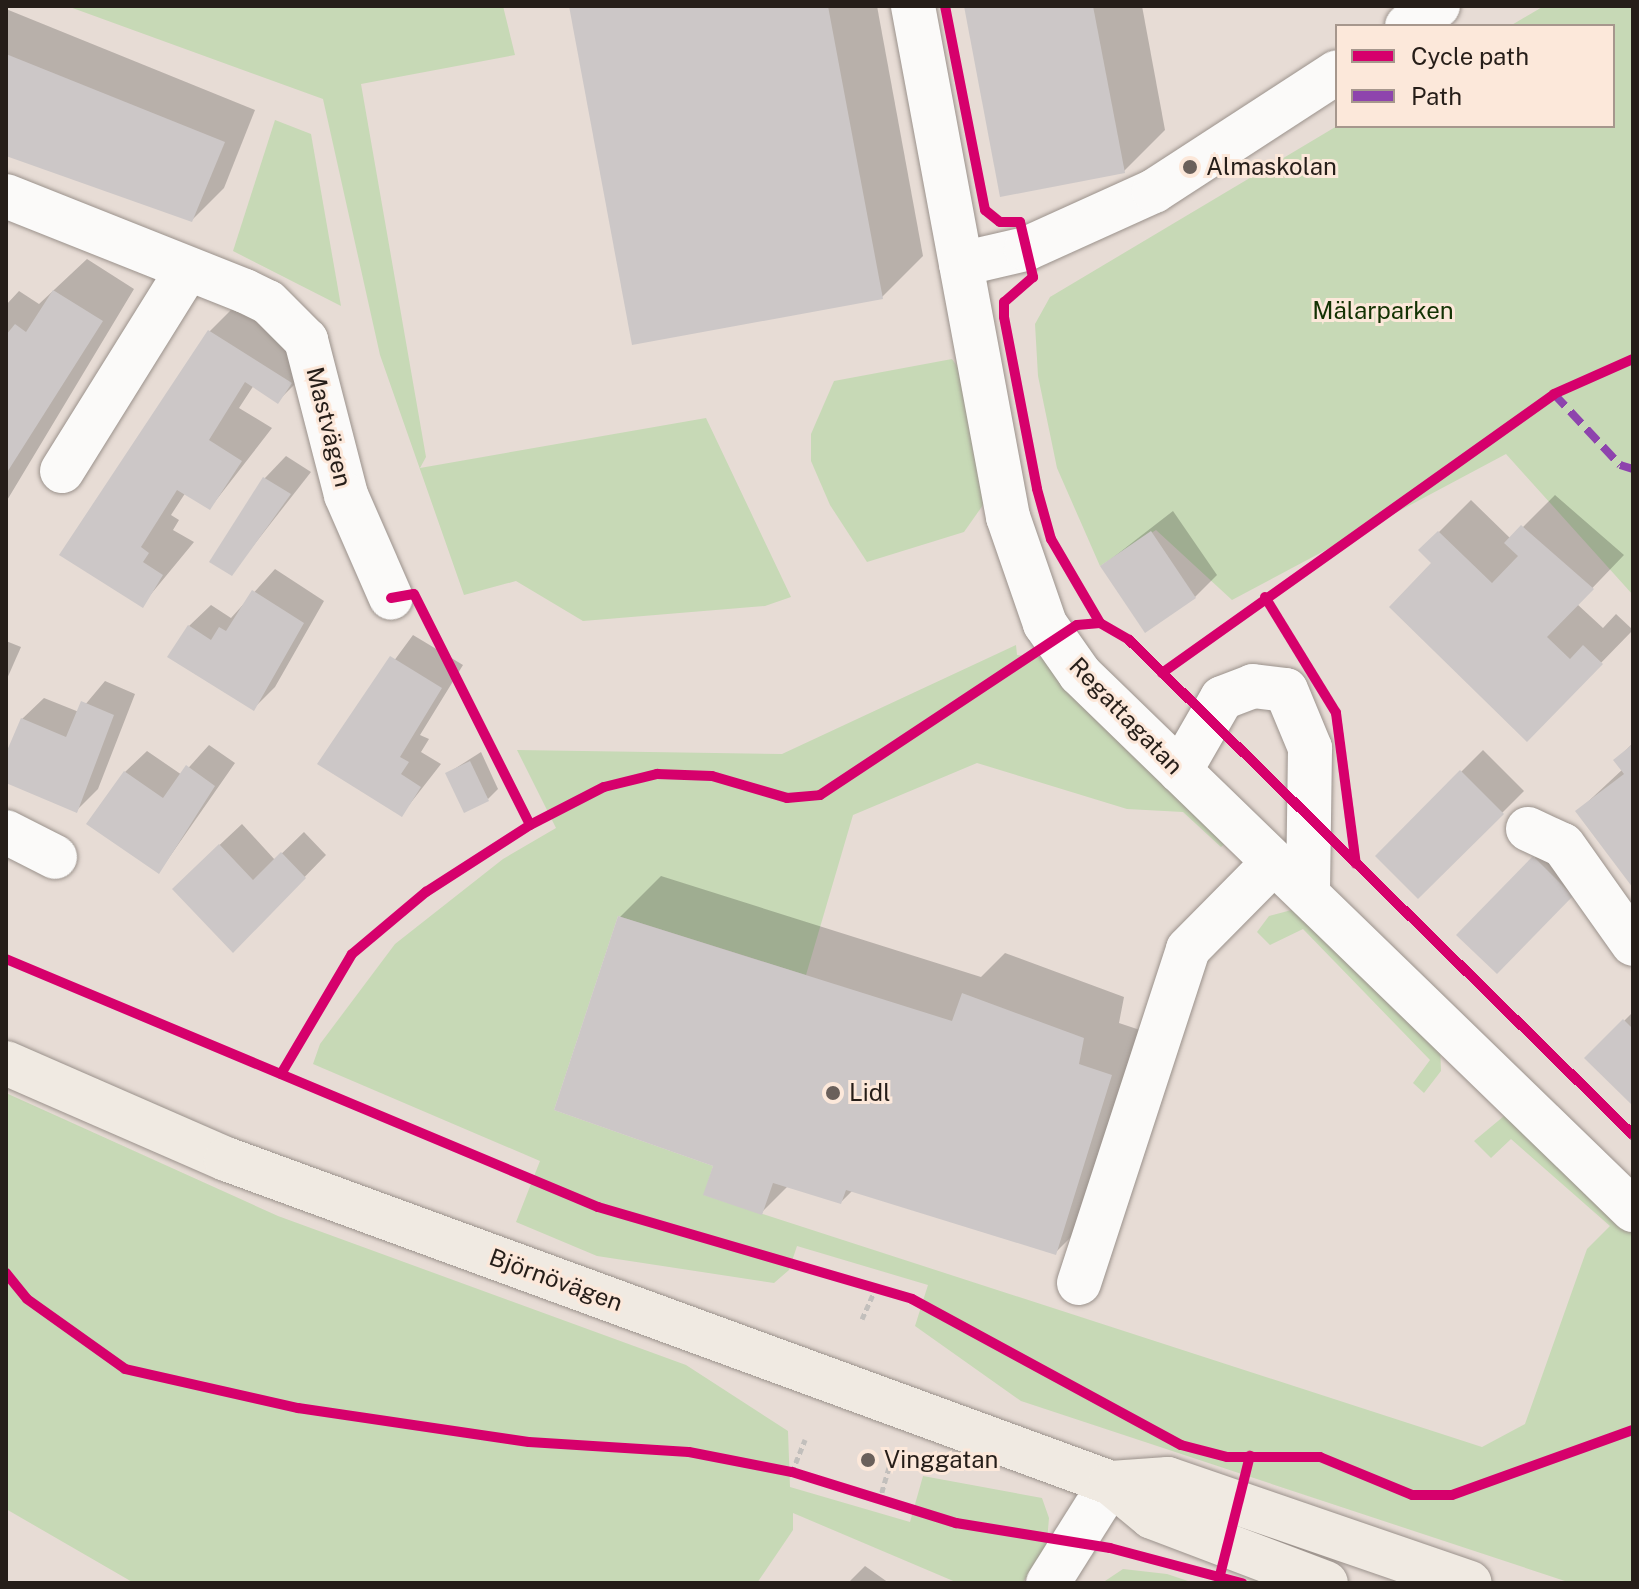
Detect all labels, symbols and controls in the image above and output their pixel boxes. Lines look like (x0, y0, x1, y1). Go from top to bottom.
legend (1335, 24, 1615, 128)
text: Cycle path (1411, 42, 1529, 70)
text: Path (1411, 82, 1462, 110)
place label: Almaskolan (1206, 153, 1337, 181)
marker: Almaskolan (1181, 158, 1199, 176)
park label: Mälarparken (1312, 297, 1454, 325)
street label: Mastvägen (300, 364, 358, 490)
street label: Regattagatan (1063, 652, 1189, 780)
place label: Lidl (849, 1079, 891, 1107)
marker: Lidl (824, 1084, 842, 1102)
street label: Björnövägen (485, 1243, 627, 1317)
place label: Vinggatan (884, 1446, 998, 1474)
marker: Vinggatan (859, 1451, 877, 1469)

